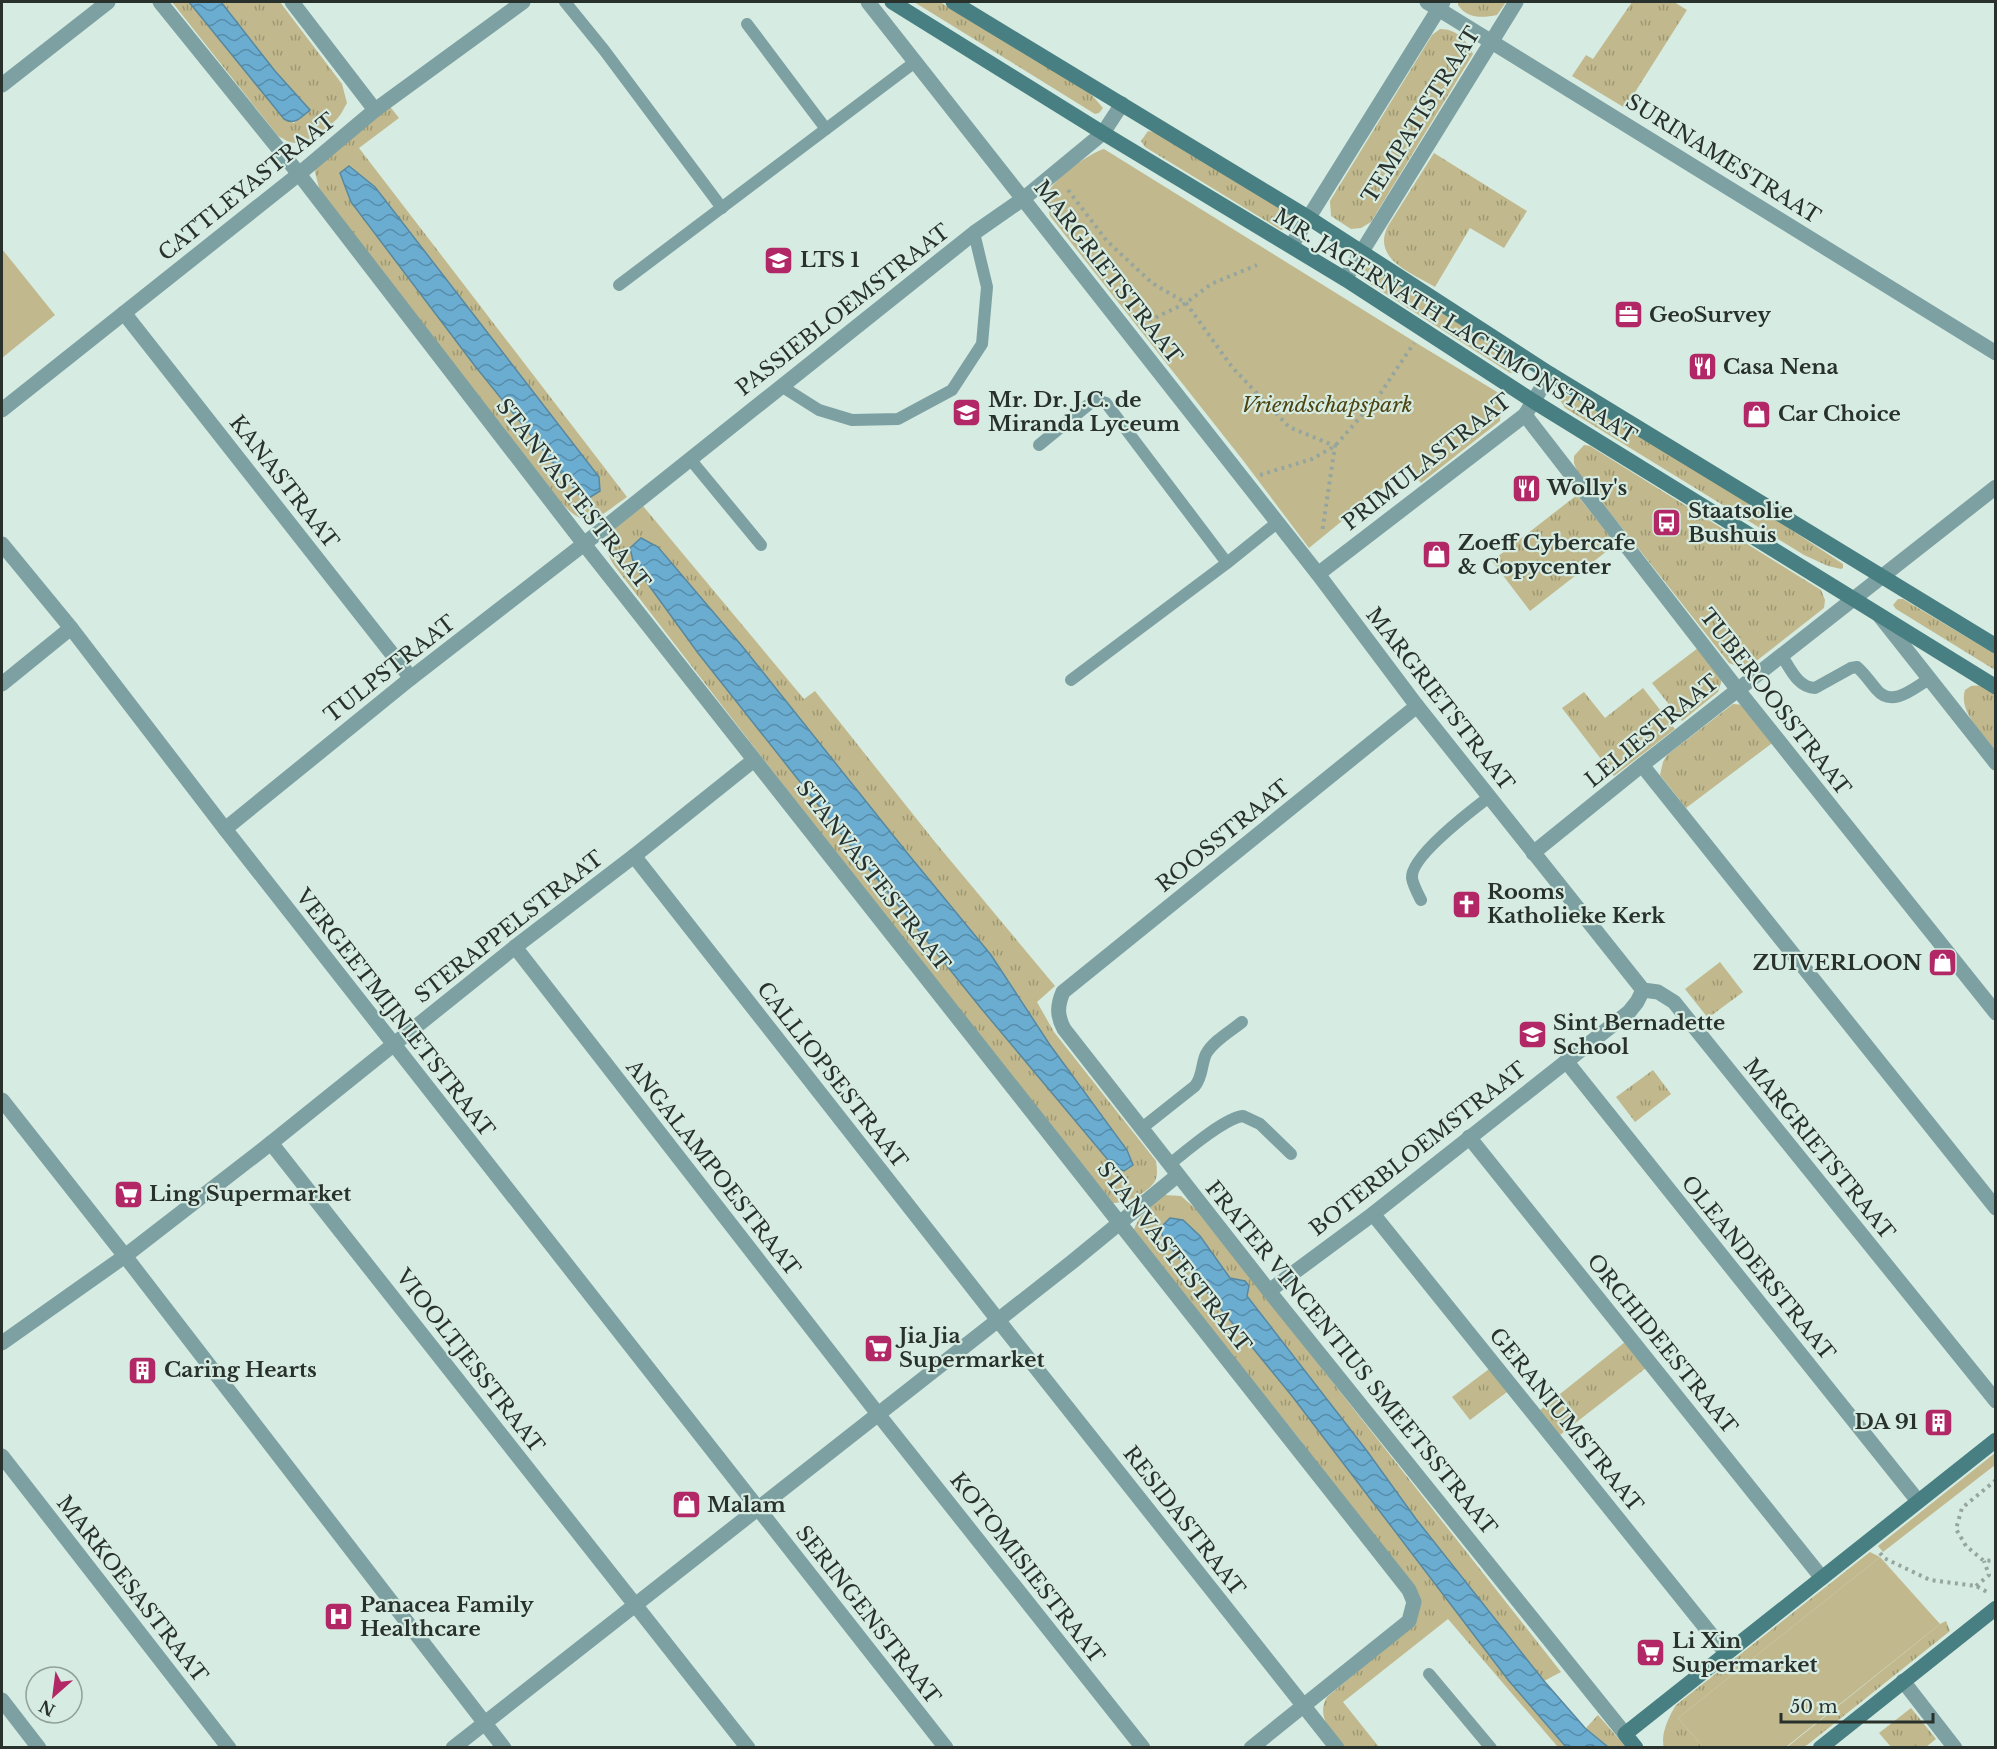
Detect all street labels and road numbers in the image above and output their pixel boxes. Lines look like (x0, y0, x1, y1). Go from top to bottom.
street label: TEMPATISTRAAT (1356, 22, 1486, 208)
street label: SURINAMESTRAAT (1621, 88, 1825, 230)
street label: CATTLEYASTRAAT (153, 107, 341, 266)
street label: MARGRIETSTRAAT (1028, 175, 1188, 369)
street label: MR. JAGERNATH LACHMONSTRAAT (1269, 203, 1642, 449)
street label: PASSIEBLOEMSTRAAT (731, 218, 955, 401)
street label: PRIMULASTRAAT (1338, 388, 1517, 536)
street label: STANVASTESTRAAT (490, 393, 656, 595)
street label: KANASTRAAT (224, 410, 344, 554)
street label: MARGRIETSTRAAT (1360, 602, 1520, 796)
street label: TUBEROOSSTRAAT (1694, 603, 1856, 801)
street label: TULPSTRAAT (319, 610, 461, 728)
street label: LELIESTRAAT (1580, 669, 1724, 793)
street label: ROOSSTRAAT (1151, 774, 1295, 898)
street label: STANVASTESTRAAT (790, 775, 956, 977)
street label: STERAPPELSTRAAT (410, 845, 609, 1009)
street label: VERGEETMIJNIETSTRAAT (289, 883, 500, 1142)
street label: CALLIOPSESTRAAT (751, 977, 913, 1173)
street label: MARGRIETSTRAAT (1738, 1053, 1900, 1245)
street label: ANGALAMPOESTRAAT (620, 1054, 806, 1281)
street label: BOTERBLOEMSTRAAT (1304, 1056, 1532, 1242)
street label: STANVASTESTRAAT (1091, 1156, 1257, 1358)
street label: OLEANDERSTRAAT (1676, 1170, 1841, 1366)
street label: FRATER VINCENTIUS SMEETSSTRAAT (1200, 1176, 1502, 1540)
street label: ORCHIDEESTRAAT (1581, 1249, 1743, 1439)
street label: VIOOLTJESSTRAAT (390, 1263, 550, 1458)
street label: GERANIUMSTRAAT (1484, 1323, 1648, 1517)
street label: RESIDASTRAAT (1117, 1441, 1251, 1601)
street label: KOTOMISIESTRAAT (944, 1467, 1110, 1669)
street label: MARKOESASTRAAT (51, 1490, 213, 1688)
street label: SERINGENSTRAAT (790, 1520, 946, 1710)

